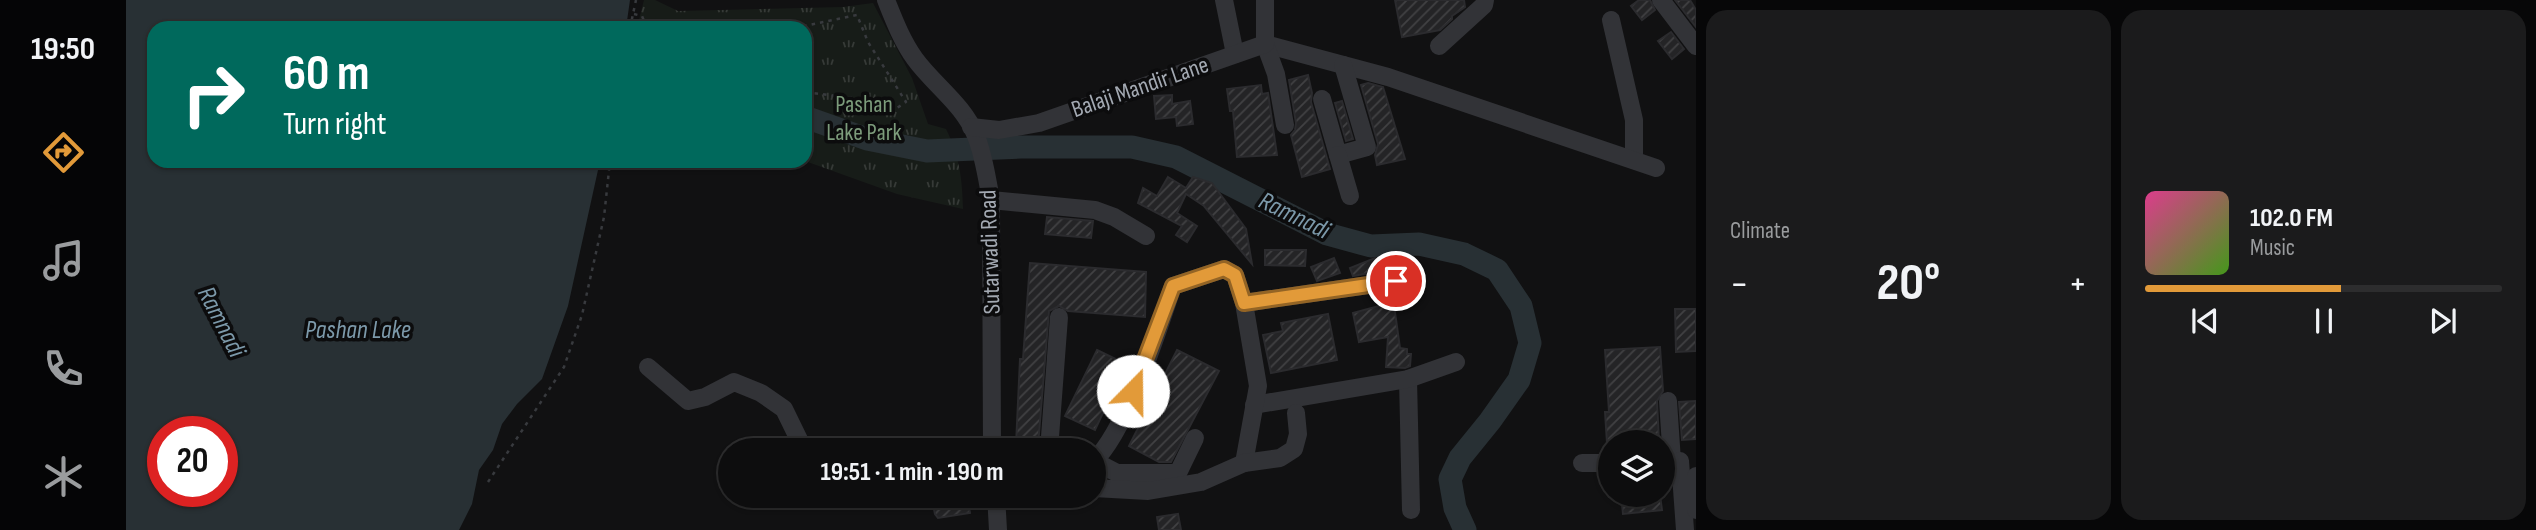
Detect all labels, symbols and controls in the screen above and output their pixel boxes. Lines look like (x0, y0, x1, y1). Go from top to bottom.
text: 19:50 (31, 30, 95, 69)
text: 60 m (283, 45, 370, 104)
icon: right (168, 49, 259, 140)
street label: Balaji Mandir Lane (1068, 50, 1212, 124)
park label: Pashan Lake Park (826, 90, 902, 147)
text: Turn right (283, 105, 387, 144)
icon: directions (39, 128, 88, 177)
water label: Ramnadi (1253, 186, 1336, 247)
street label: Sutarwadi Road (973, 189, 1007, 315)
text: 102.0 FM (2250, 203, 2333, 234)
text: Climate (1730, 217, 1790, 245)
text: Music (2250, 234, 2295, 262)
icon: music (39, 236, 88, 285)
pin (1366, 251, 1426, 311)
text: 20° (1877, 252, 1940, 315)
icon: arrive (1377, 262, 1415, 300)
text: − (1730, 262, 1749, 307)
text: + (2068, 262, 2087, 307)
water label: Ramnadi (190, 281, 252, 364)
icon: previous (2186, 302, 2224, 340)
icon: pause (2305, 302, 2343, 340)
icon: next (2424, 302, 2462, 340)
water label: Pashan Lake (305, 315, 411, 346)
icon: phone (39, 344, 88, 393)
position arrow (1096, 354, 1170, 428)
speed limit sign: 20 (147, 416, 238, 507)
map controls (1598, 430, 1675, 507)
button: layers (1598, 430, 1675, 507)
icon: climate (39, 452, 88, 501)
text: 19:51 · 1 min · 190 m (820, 457, 1004, 488)

